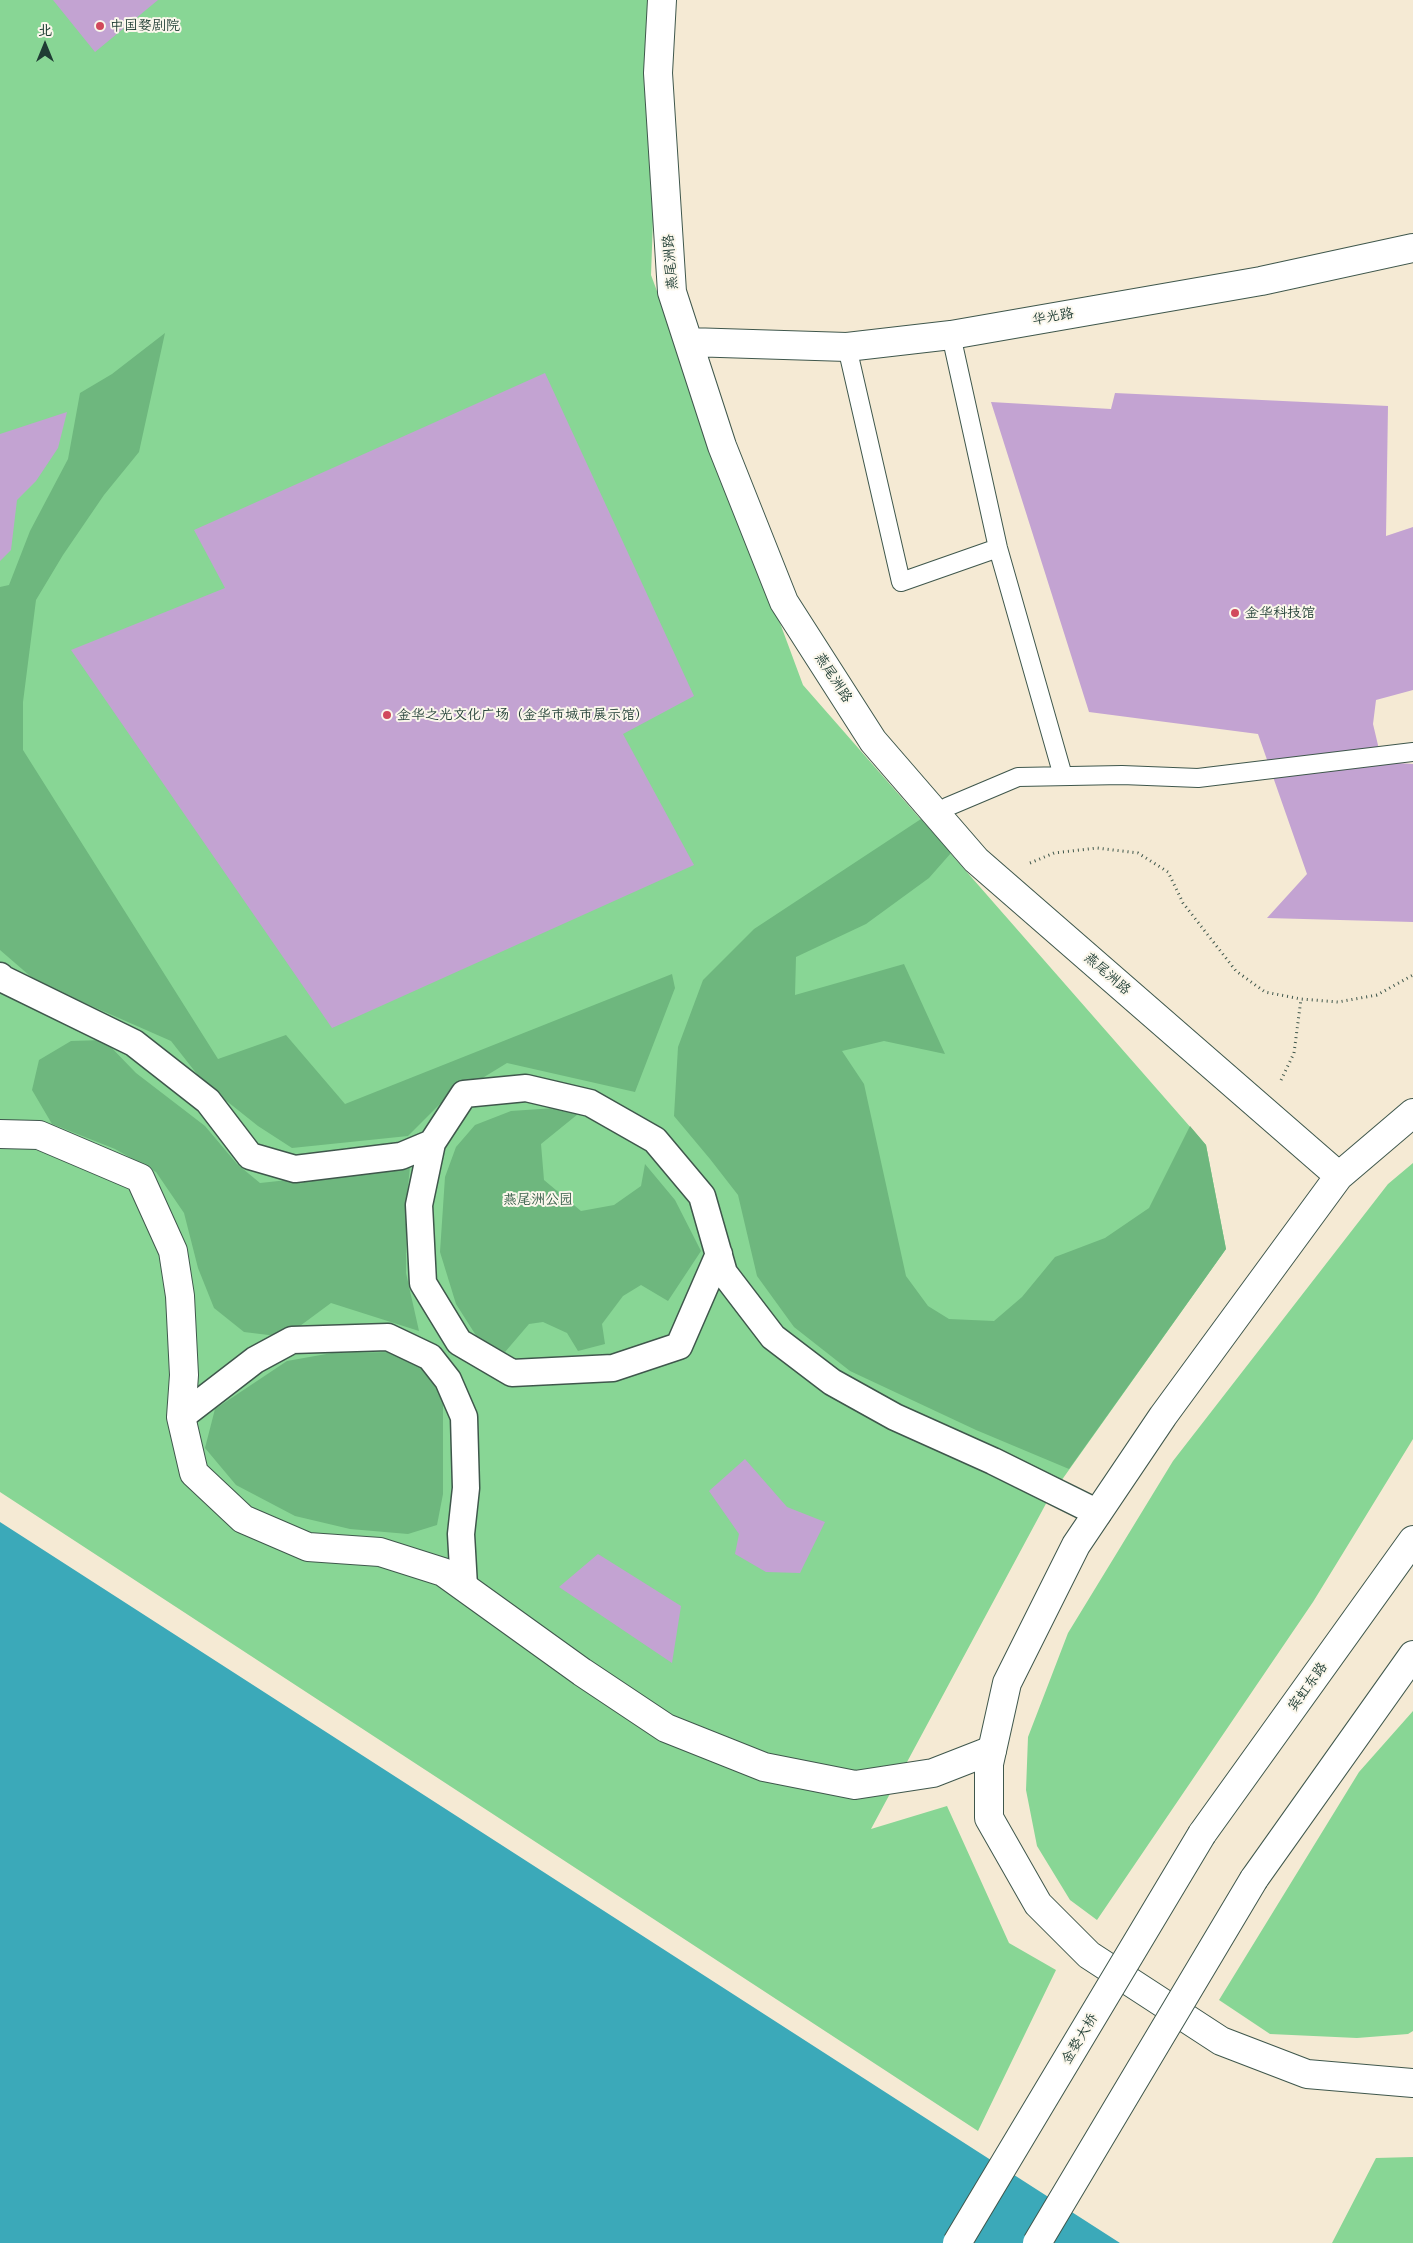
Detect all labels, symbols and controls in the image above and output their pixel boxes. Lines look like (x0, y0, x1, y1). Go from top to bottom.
place label: 中国婺剧院 (110, 18, 180, 34)
north arrow (20, 20, 70, 70)
marker: 中国婺剧院 (94, 20, 106, 32)
text: 北 (38, 21, 52, 39)
street label: 燕尾洲路 (660, 233, 682, 291)
street label: 华光路 (1031, 305, 1075, 329)
place label: 金华科技馆 (1245, 605, 1315, 621)
marker: 金华科技馆 (1229, 607, 1241, 619)
street label: 燕尾洲路 (811, 650, 855, 706)
place label: 金华之光文化广场（金华市城市展示馆） (397, 707, 649, 723)
marker: 金华之光文化广场（金华市城市展示馆） (381, 709, 393, 721)
street label: 燕尾洲路 (1080, 949, 1134, 999)
park label: 燕尾洲公园 (503, 1192, 573, 1208)
street label: 宾虹东路 (1285, 1659, 1331, 1715)
street label: 金婺大桥 (1058, 2011, 1102, 2067)

